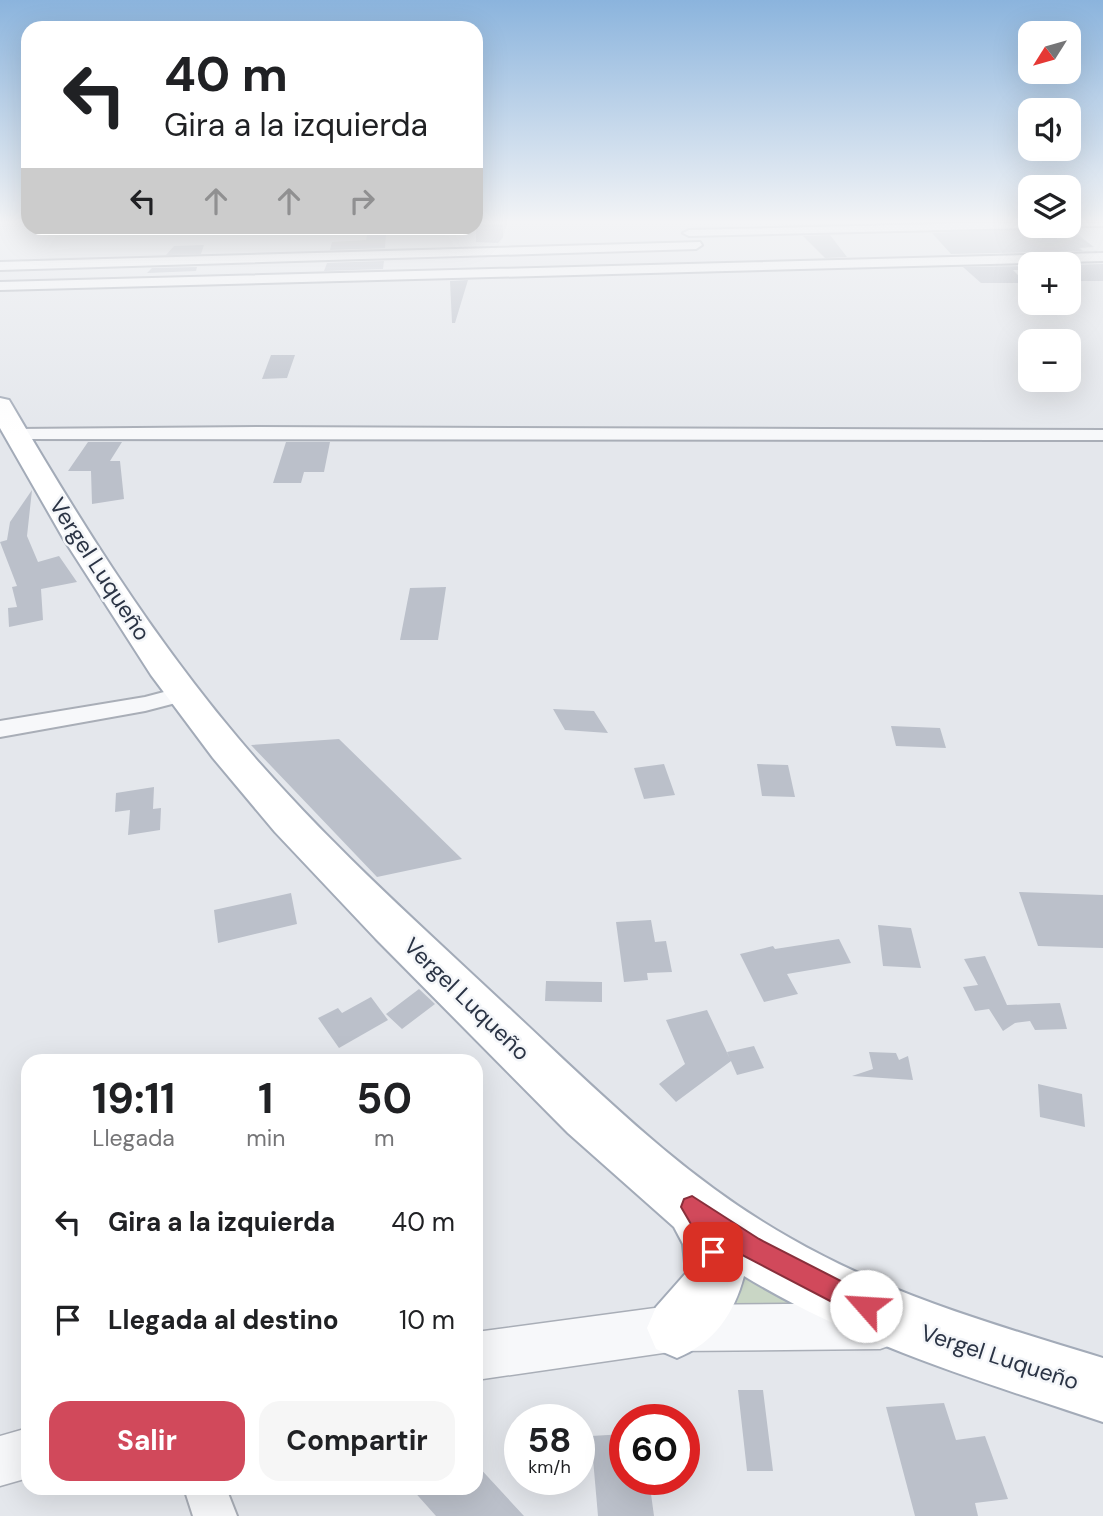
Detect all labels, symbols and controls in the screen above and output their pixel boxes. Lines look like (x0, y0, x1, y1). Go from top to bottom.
north arrow (1018, 21, 1082, 84)
map controls (1018, 21, 1081, 392)
text: 40 m (164, 42, 288, 106)
icon: left (49, 49, 140, 140)
button: sound (1018, 98, 1081, 161)
text: Gira a la izquierda (164, 104, 428, 146)
button: layers (1018, 175, 1081, 238)
icon: left (124, 182, 162, 220)
icon: ahead (197, 182, 235, 220)
icon: ahead (270, 182, 308, 220)
icon: right (343, 182, 381, 220)
button: + (1018, 252, 1081, 315)
button: − (1018, 329, 1081, 392)
street label: Vergel Luqueño (43, 492, 157, 646)
street label: Vergel Luqueño (397, 931, 537, 1067)
text: 19:11 (92, 1071, 175, 1126)
text: 1 (258, 1071, 273, 1126)
text: 50 (356, 1071, 412, 1126)
text: Llegada (92, 1123, 175, 1153)
text: min (246, 1123, 285, 1153)
text: m (374, 1123, 394, 1153)
icon: left (49, 1203, 87, 1241)
text: Gira a la izquierda (108, 1205, 335, 1239)
text: 40 m (391, 1205, 455, 1239)
pin (683, 1222, 743, 1282)
icon: arrive (694, 1233, 732, 1271)
position arrow (829, 1269, 903, 1343)
icon: arrive (49, 1301, 87, 1339)
text: Llegada al destino (108, 1303, 339, 1337)
text: 10 m (399, 1303, 455, 1337)
street label: Vergel Luqueño (917, 1317, 1083, 1397)
button: Salir (49, 1401, 245, 1481)
button: Compartir (259, 1401, 455, 1481)
speed limit sign: 60 (609, 1404, 700, 1495)
text: 58 (528, 1417, 571, 1463)
text: km/h (528, 1455, 571, 1479)

